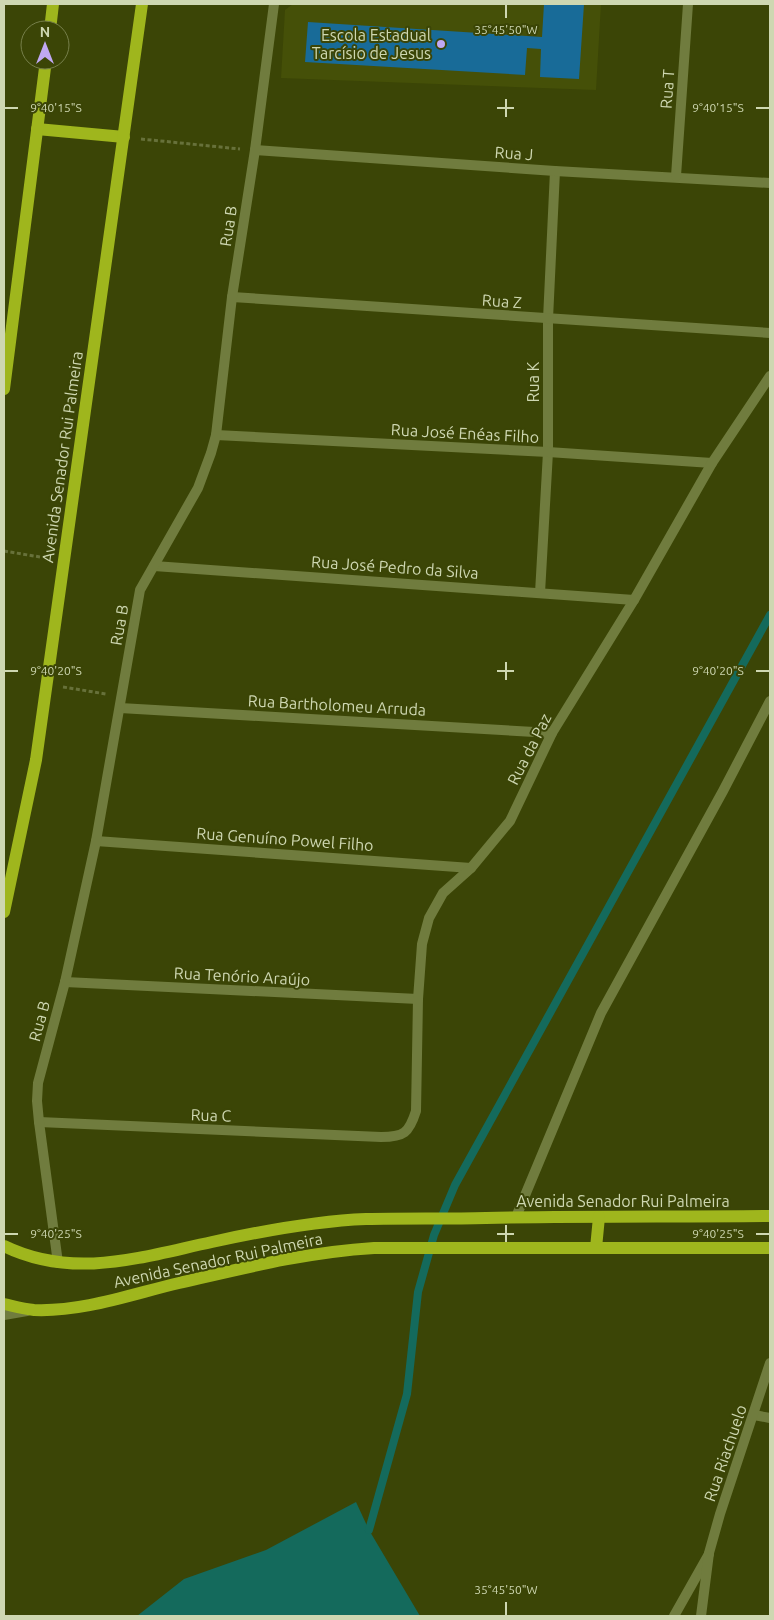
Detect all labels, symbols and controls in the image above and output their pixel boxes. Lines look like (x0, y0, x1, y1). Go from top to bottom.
north arrow (20, 20, 70, 70)
text: 35°45'50"W (474, 23, 538, 36)
text: N (40, 24, 50, 40)
place label: Escola Estadual Tarcísio de Jesus (312, 26, 431, 62)
marker: Escola Estadual Tarcísio de Jesus (435, 38, 447, 50)
street label: Rua T (657, 68, 677, 110)
text: 9°40'15"S (30, 101, 82, 114)
text: 9°40'15"S (692, 101, 744, 114)
street label: Rua J (494, 143, 534, 163)
street label: Rua B (216, 204, 240, 248)
street label: Rua Z (481, 291, 523, 311)
street label: Avenida Senador Rui Palmeira (38, 350, 86, 564)
street label: Rua K (524, 361, 542, 402)
street label: Rua José Enéas Filho (390, 420, 540, 446)
street label: Rua José Pedro da Silva (311, 552, 479, 582)
street label: Rua B (107, 603, 131, 647)
text: 9°40'20"S (30, 664, 82, 677)
text: 9°40'20"S (692, 664, 744, 677)
street label: Rua Bartholomeu Arruda (247, 691, 427, 719)
street label: Rua da Paz (503, 710, 555, 788)
street label: Rua Genuíno Powel Filho (196, 824, 374, 854)
street label: Rua Tenório Araújo (173, 963, 311, 989)
street label: Rua B (25, 999, 53, 1043)
street label: Rua C (190, 1105, 232, 1125)
street label: Avenida Senador Rui Palmeira (516, 1192, 730, 1210)
text: 9°40'25"S (30, 1227, 82, 1240)
text: 9°40'25"S (692, 1227, 744, 1240)
street label: Avenida Senador Rui Palmeira (112, 1229, 324, 1291)
street label: Rua Riachuelo (700, 1402, 750, 1504)
text: 35°45'50"W (474, 1583, 538, 1596)

